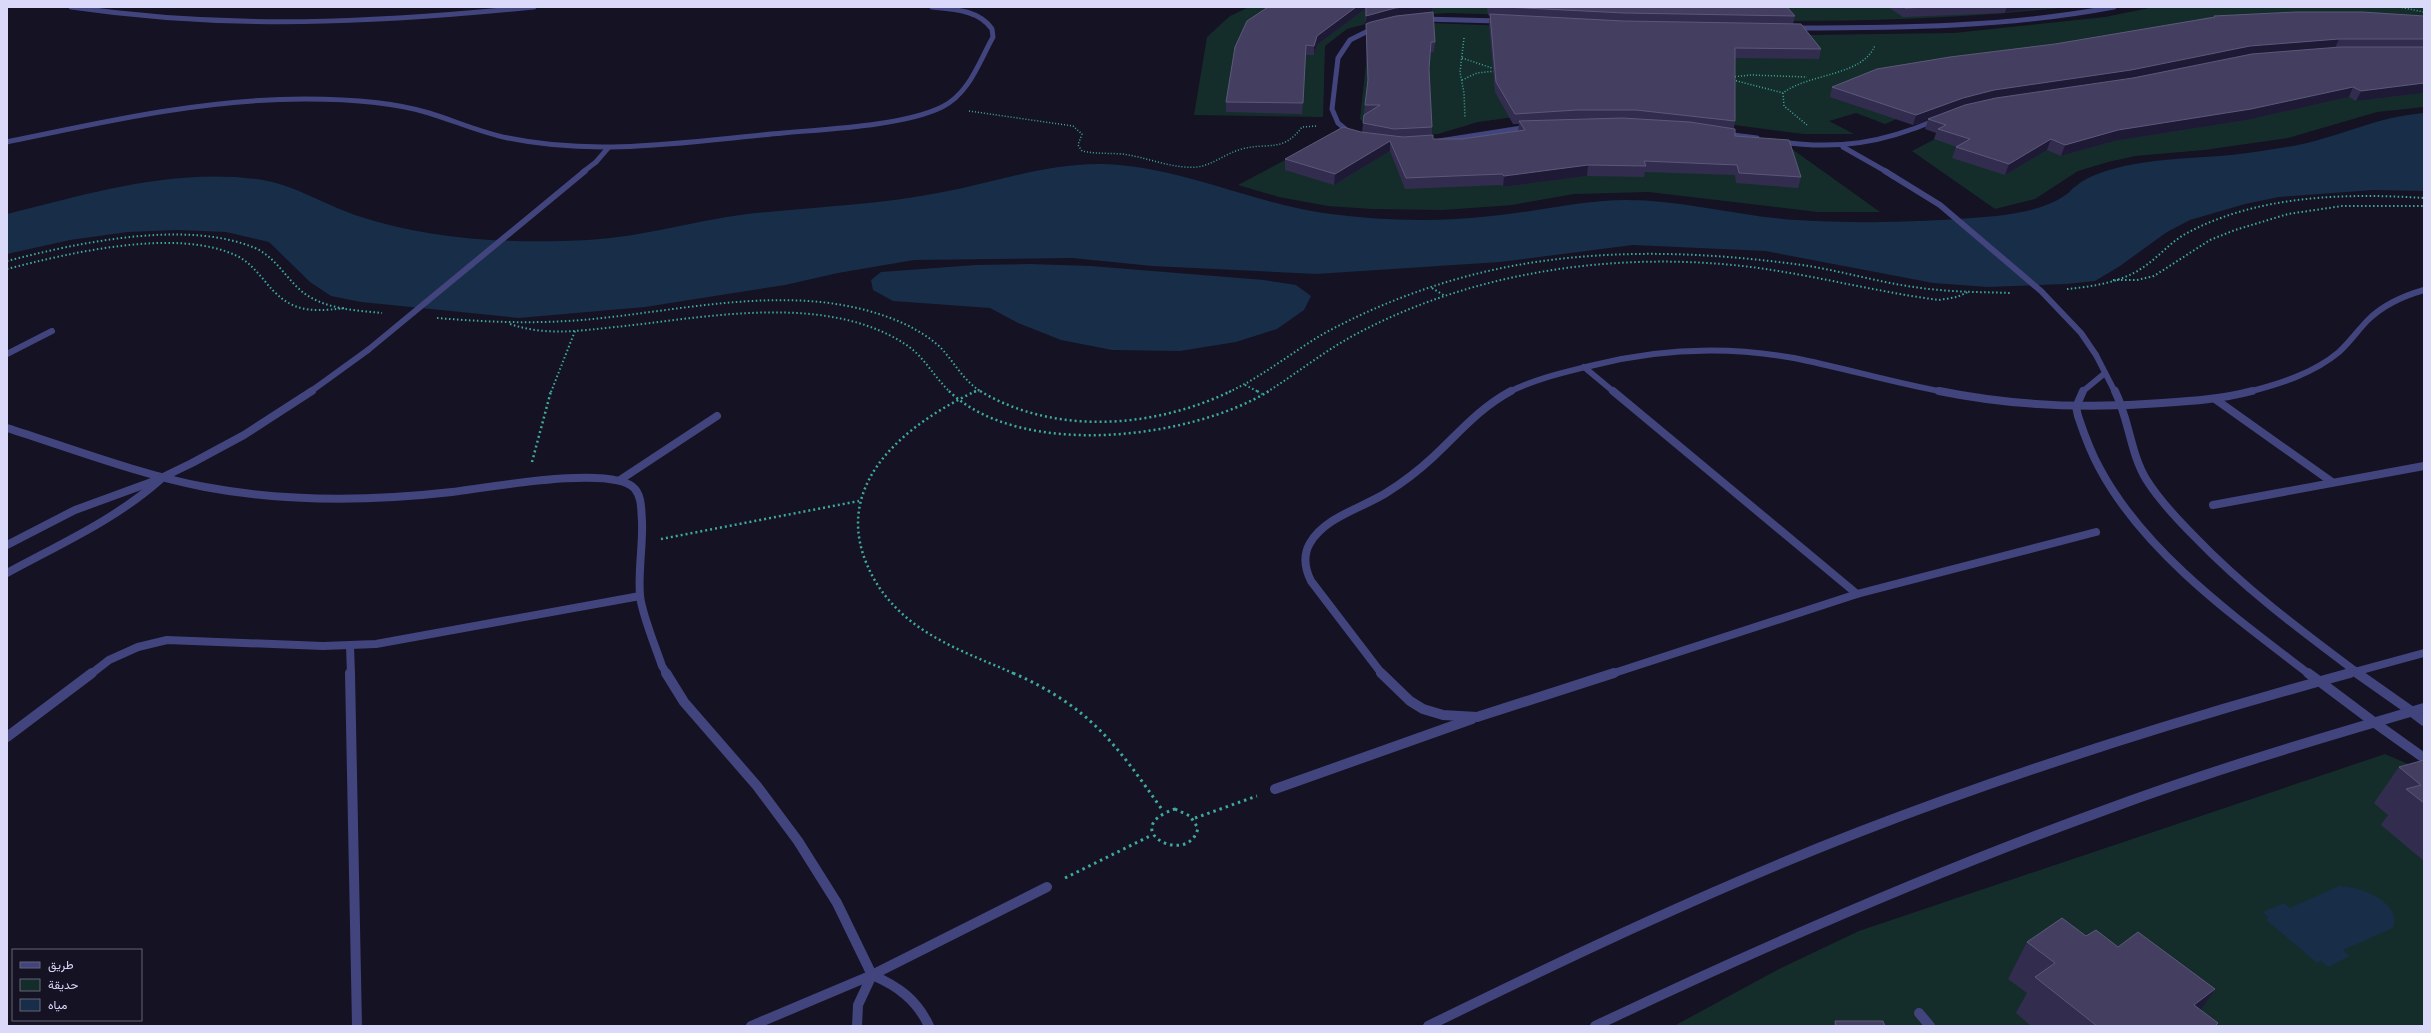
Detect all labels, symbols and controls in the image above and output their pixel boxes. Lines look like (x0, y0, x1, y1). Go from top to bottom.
legend (12, 949, 142, 1021)
text: طريق (48, 957, 74, 973)
text: حديقة (48, 977, 78, 992)
text: مياه (48, 997, 67, 1012)

